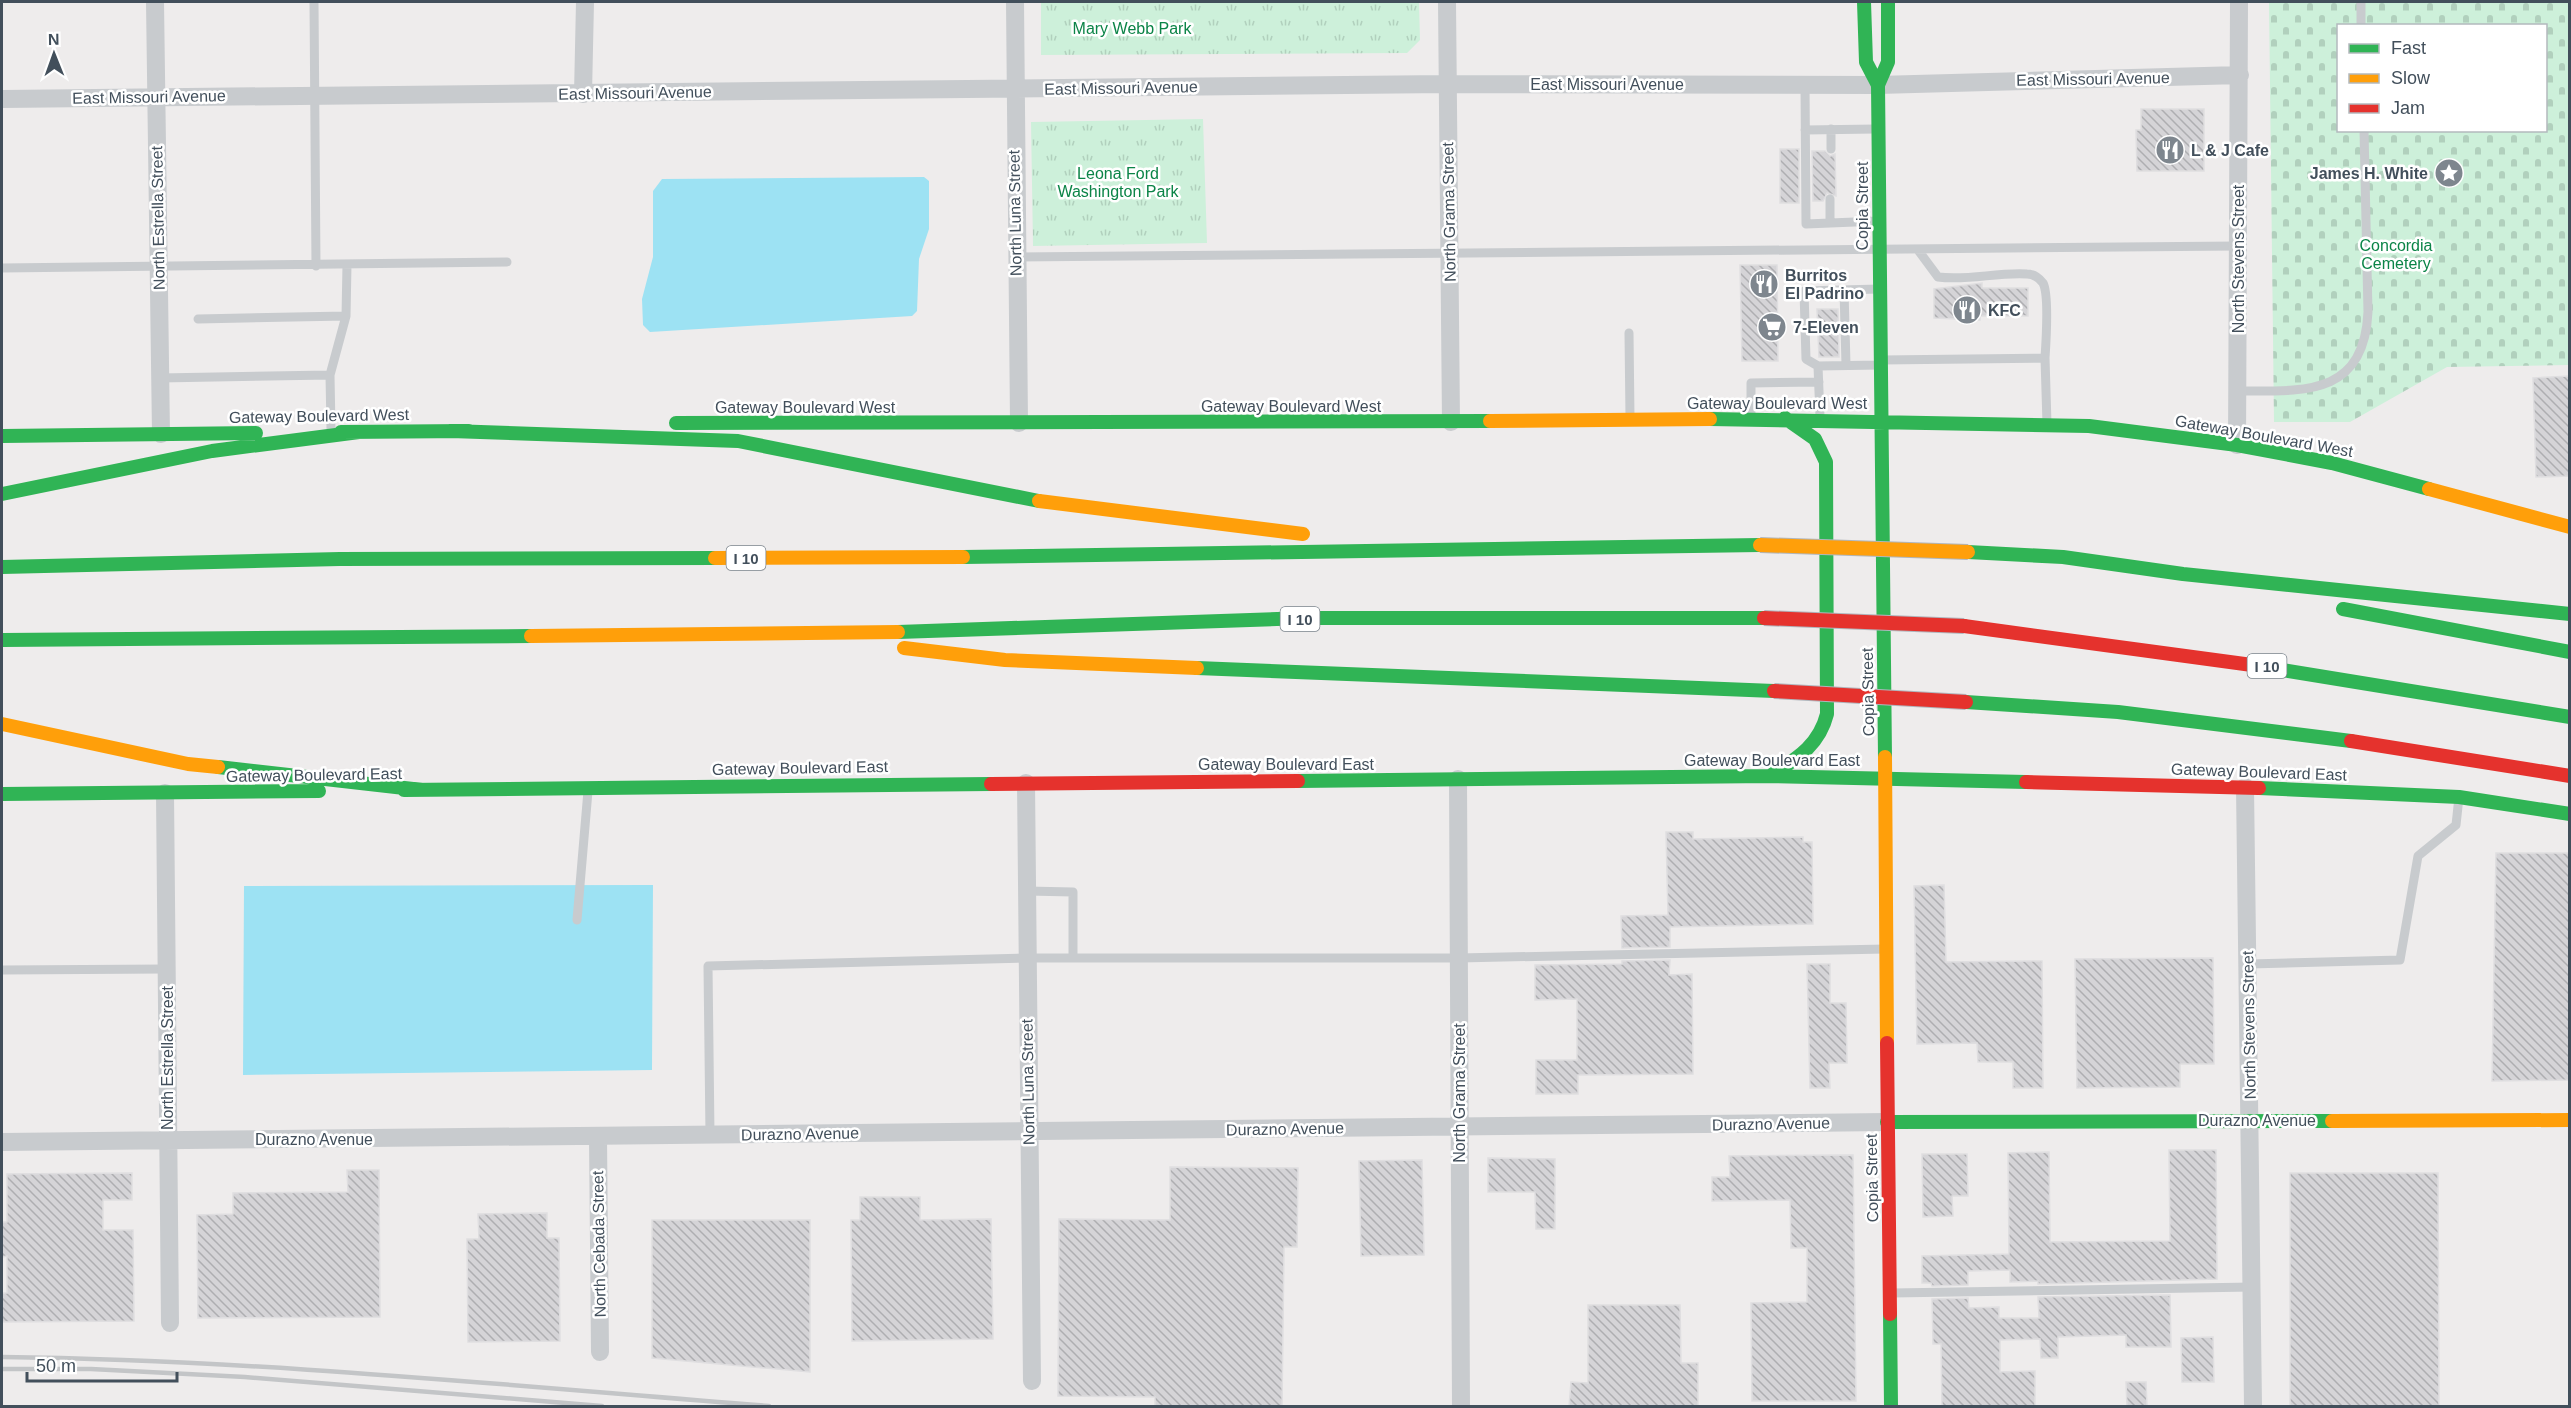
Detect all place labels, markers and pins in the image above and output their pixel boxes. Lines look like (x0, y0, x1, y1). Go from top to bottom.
restaurant icon: L & J Cafe (2154, 134, 2186, 166)
place label: L & J Cafe (2191, 142, 2269, 159)
place icon: James H. White (2433, 157, 2465, 189)
place label: James H. White (2310, 165, 2428, 182)
place label: Burritos El Padrino (1785, 267, 1864, 302)
restaurant icon: Burritos El Padrino (1748, 268, 1780, 300)
restaurant icon: KFC (1951, 294, 1983, 326)
place label: KFC (1988, 302, 2021, 319)
supermarket icon: 7-Eleven (1756, 311, 1788, 343)
place label: 7-Eleven (1793, 319, 1859, 336)

